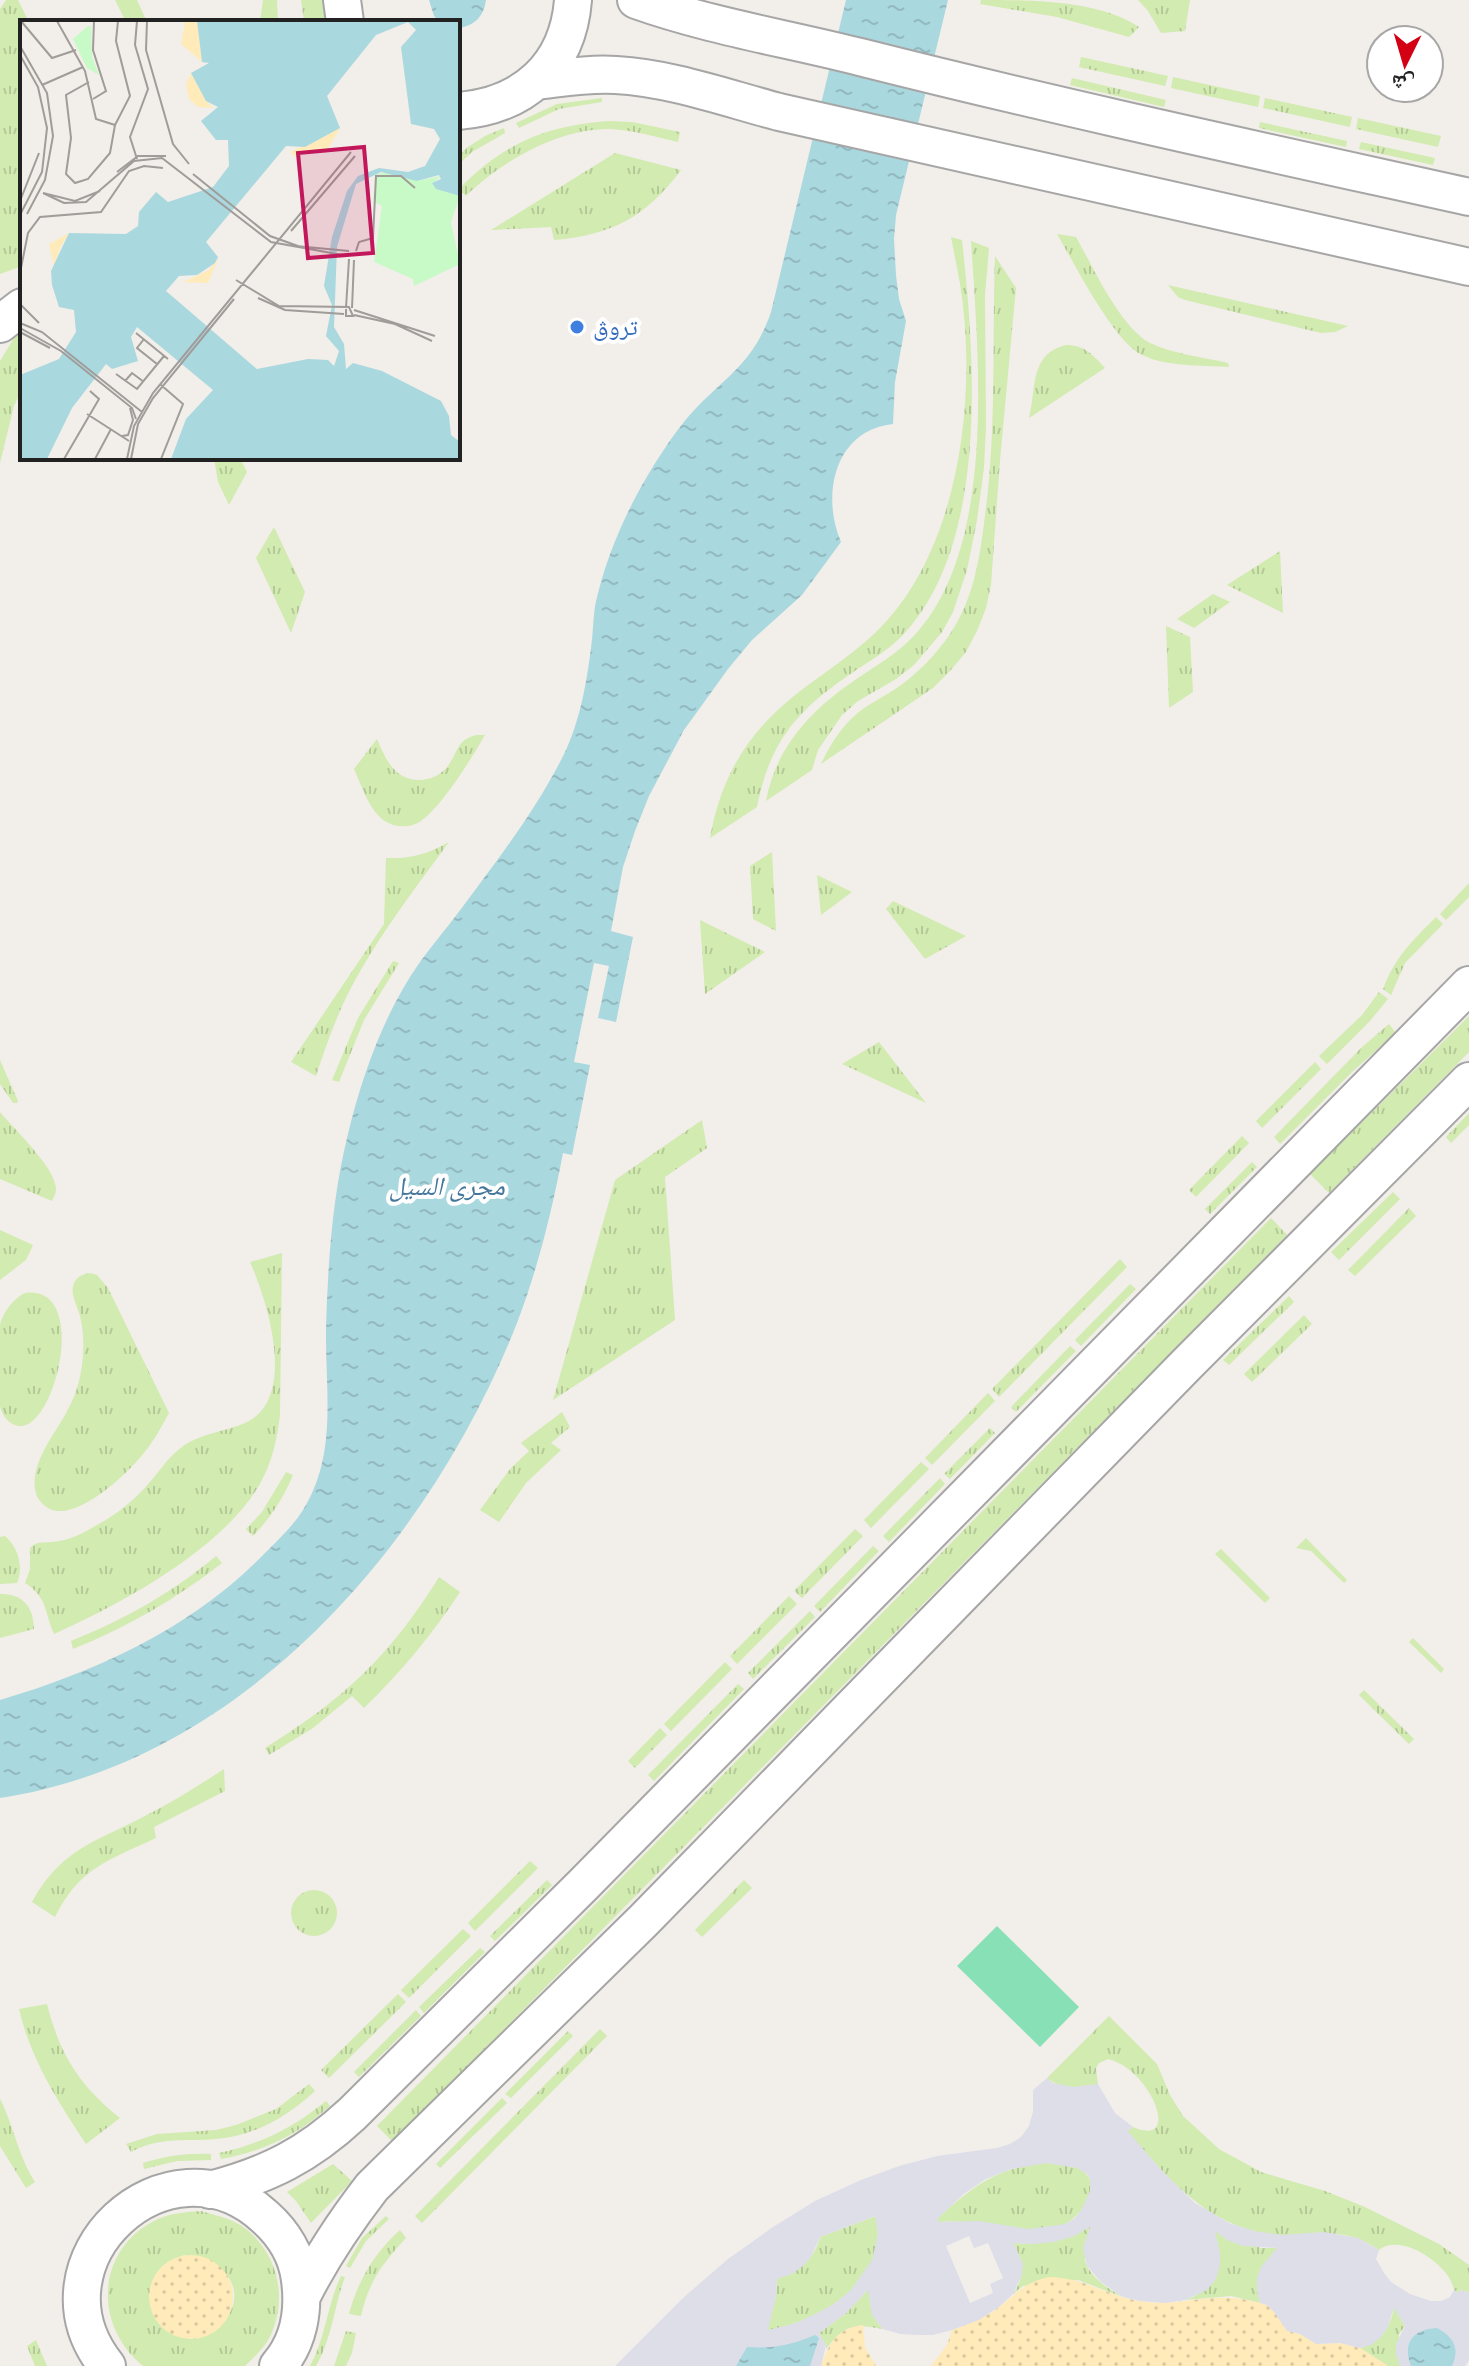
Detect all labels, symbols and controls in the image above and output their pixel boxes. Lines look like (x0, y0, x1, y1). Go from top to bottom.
inset map (20, 20, 460, 460)
north arrow (1365, 24, 1445, 104)
text: ش (1390, 69, 1416, 99)
place label: تروڨ (593, 311, 638, 341)
marker: تروڨ (568, 318, 586, 336)
water label: مجرى السيل (389, 1170, 505, 1202)

